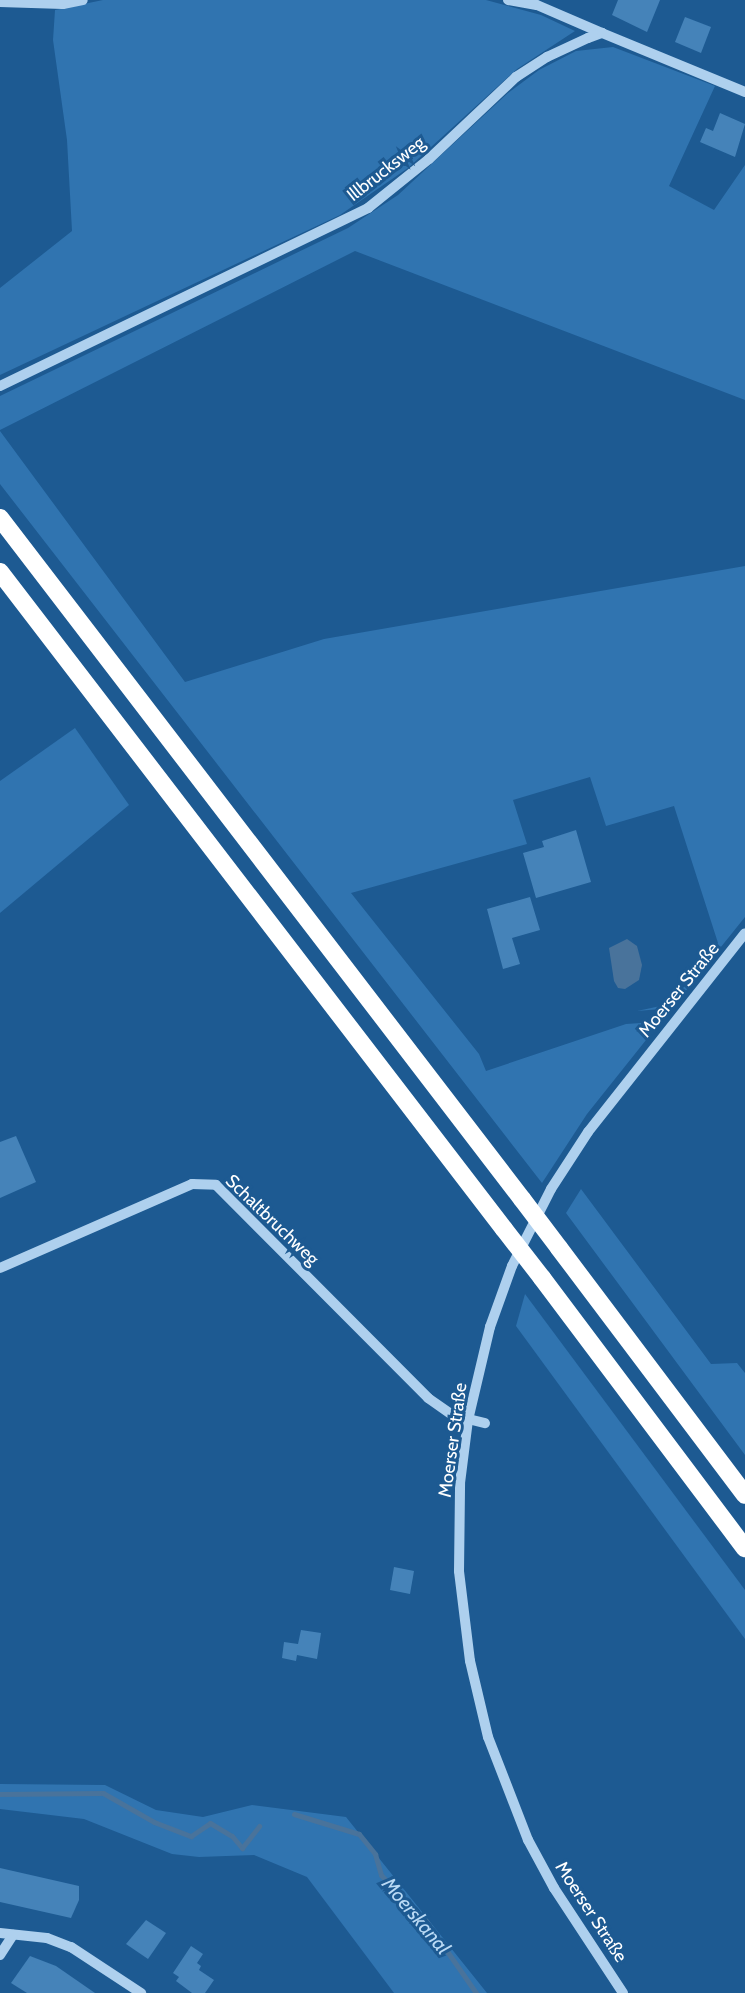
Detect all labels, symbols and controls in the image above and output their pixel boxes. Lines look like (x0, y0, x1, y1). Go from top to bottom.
street label: Illbrucksweg (343, 132, 429, 206)
street label: Moerser Straße (634, 938, 724, 1042)
street label: Schaltbruchweg (221, 1170, 323, 1270)
street label: Moerser Straße (434, 1381, 472, 1499)
street label: Moerser Straße (550, 1858, 632, 1966)
water label: Moerskanal (377, 1873, 455, 1959)

